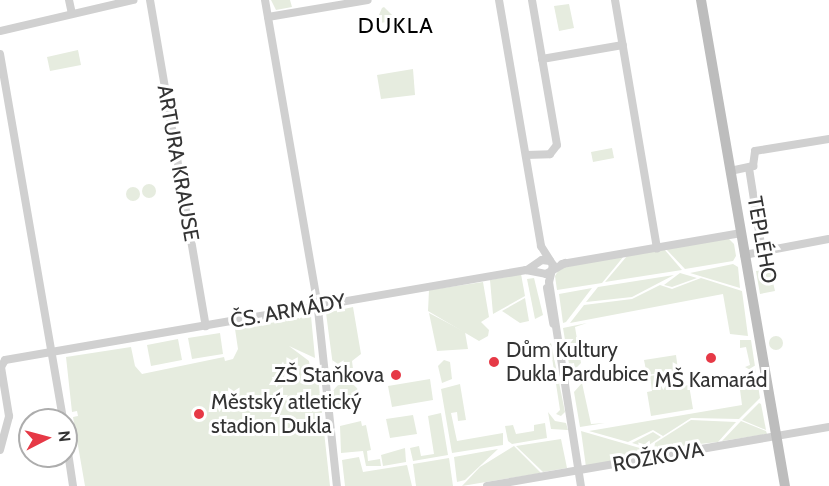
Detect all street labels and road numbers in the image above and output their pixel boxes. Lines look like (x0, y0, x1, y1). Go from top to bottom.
street label: ARTURA KRAUSE (152, 83, 204, 243)
street label: TEPLÉHO (742, 194, 782, 286)
street label: ČS. ARMÁDY (228, 288, 348, 334)
street label: ROŽKOVA (611, 437, 705, 477)

